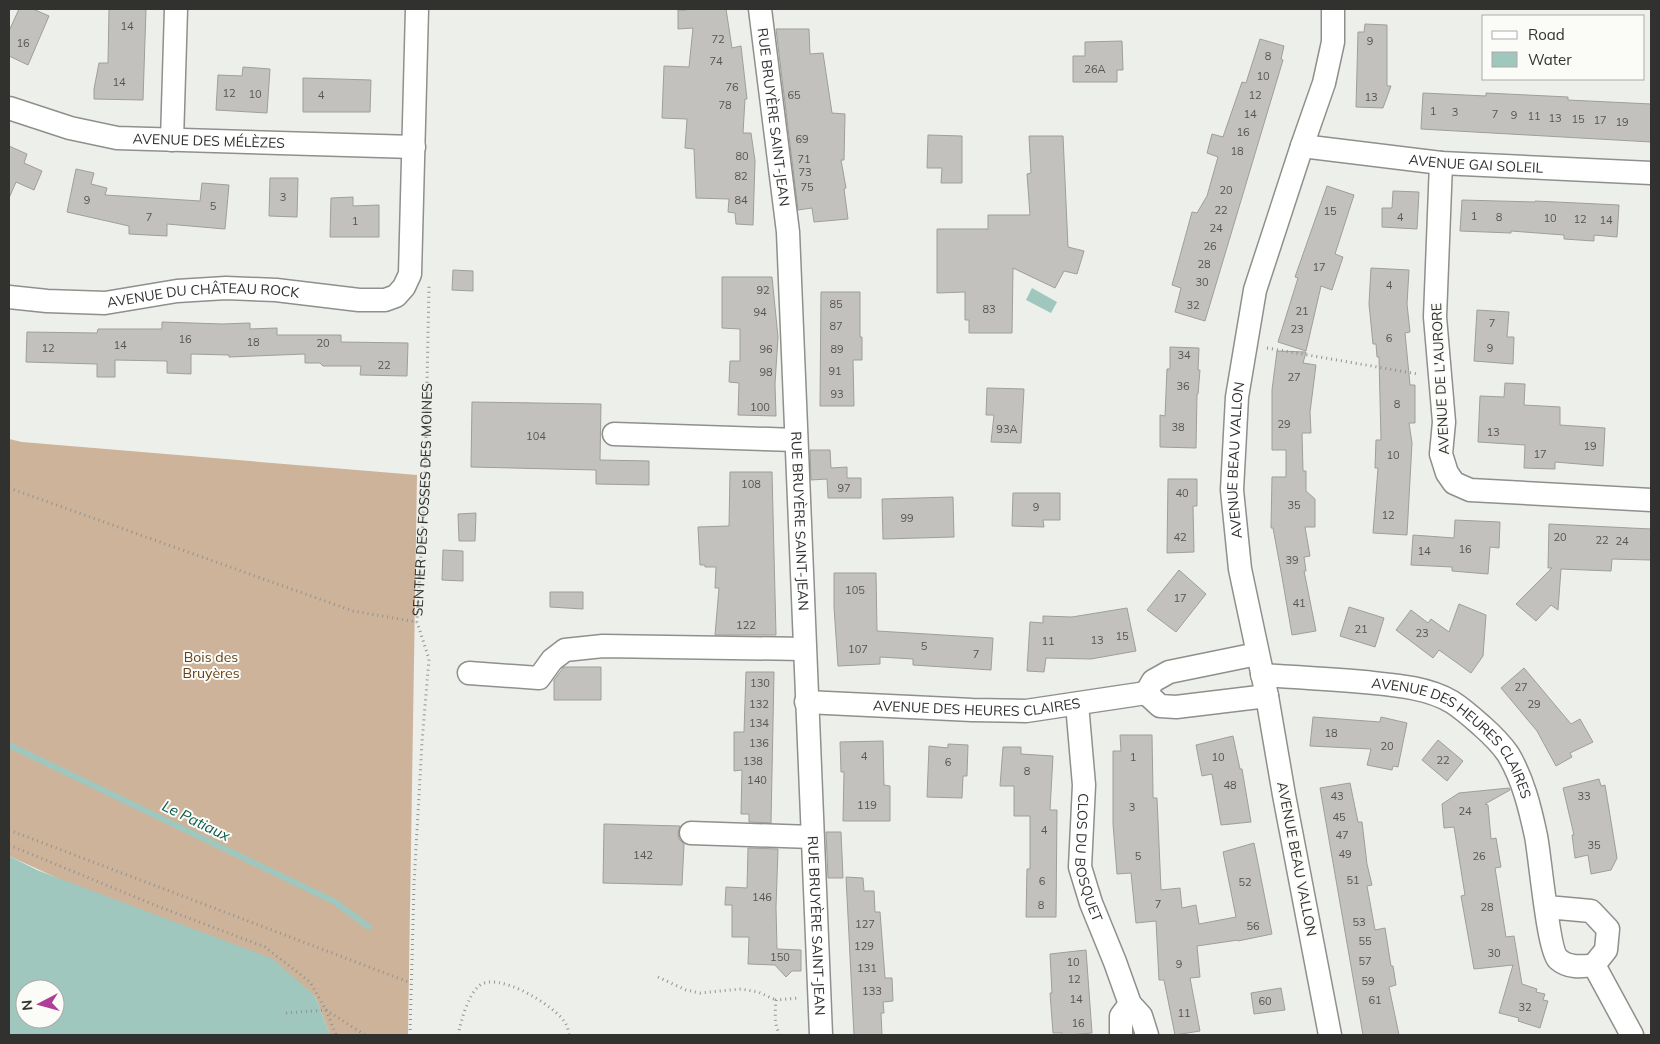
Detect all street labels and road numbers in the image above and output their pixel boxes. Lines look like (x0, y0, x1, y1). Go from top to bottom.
street label: RUE BRUYÈRE SAINT-JEAN (753, 27, 794, 207)
street label: AVENUE DES MÉLÈZES (132, 129, 285, 152)
street label: AVENUE GAI SOLEIL (1408, 150, 1544, 177)
street label: AVENUE DU CHÂTEAU ROCK (105, 279, 301, 312)
street label: AVENUE DE L'AURORE (1427, 303, 1453, 455)
street label: AVENUE BEAU VALLON (1223, 380, 1248, 539)
street label: SENTIER DES FOSSES DES MOINES (408, 383, 436, 617)
street label: RUE BRUYÈRE SAINT-JEAN (787, 431, 813, 611)
street label: AVENUE DES HEURES CLAIRES (1371, 674, 1535, 801)
street label: AVENUE DES HEURES CLAIRES (873, 694, 1082, 720)
street label: AVENUE BEAU VALLON (1273, 780, 1321, 938)
street label: CLOS DU BOSQUET (1071, 793, 1107, 925)
street label: RUE BRUYÈRE SAINT-JEAN (804, 835, 829, 1016)

